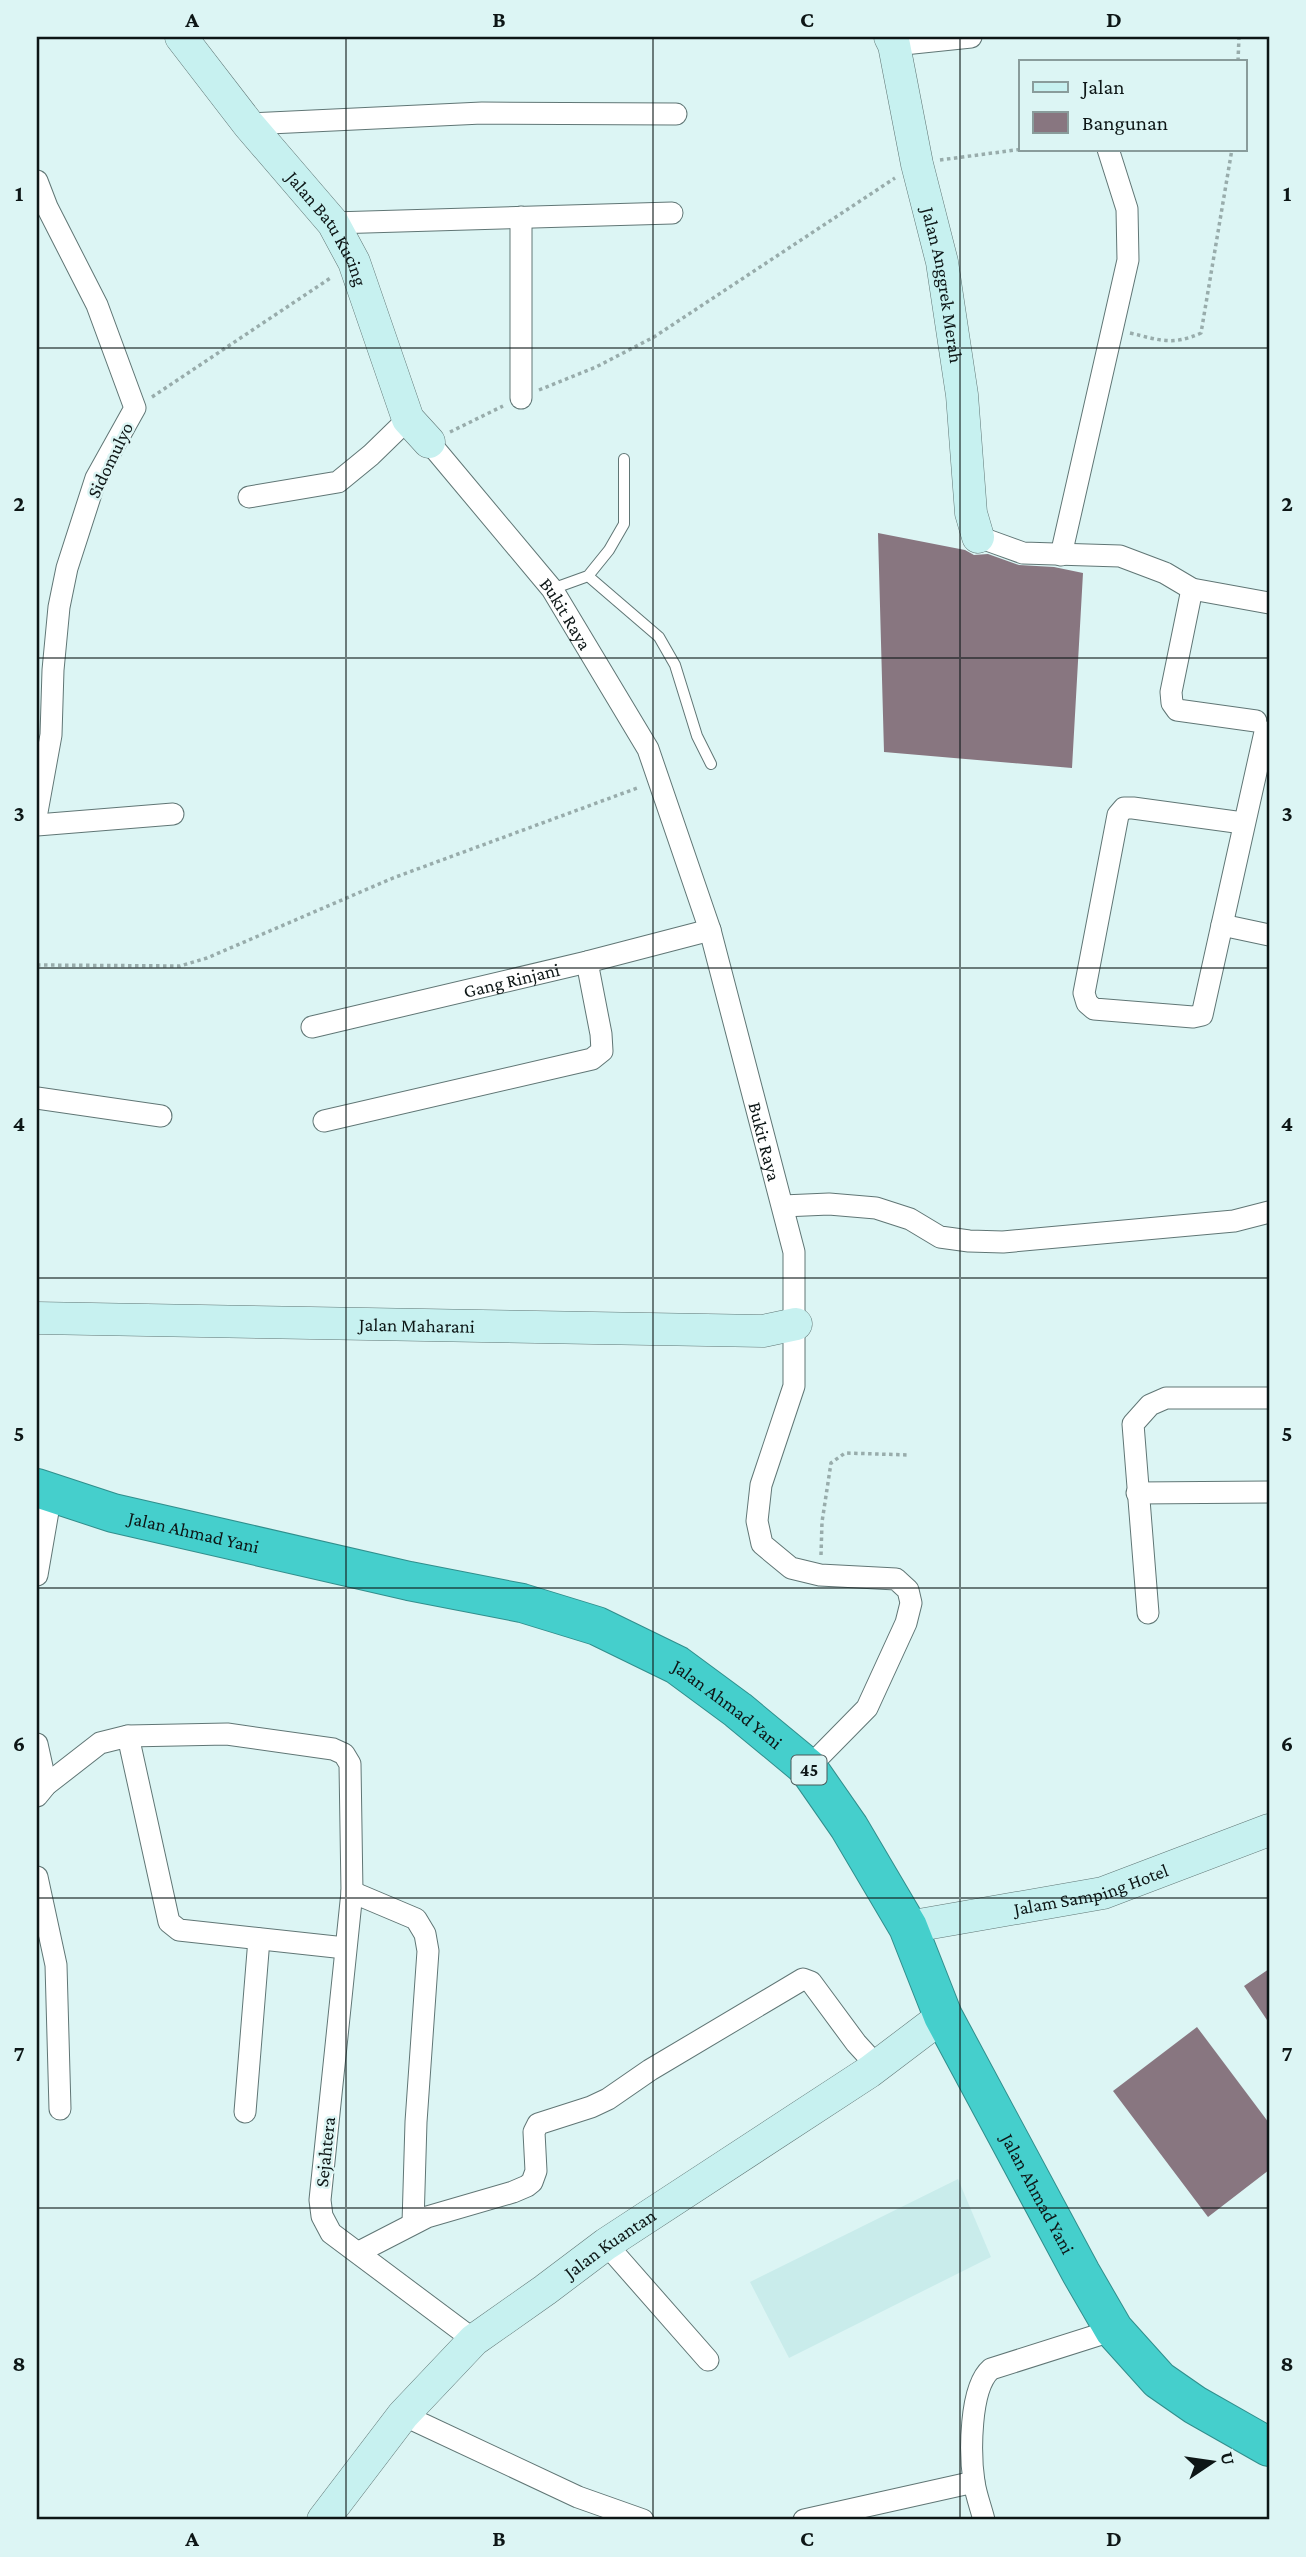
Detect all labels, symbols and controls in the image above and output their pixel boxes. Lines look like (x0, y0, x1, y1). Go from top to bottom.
text: A (184, 6, 199, 32)
text: B (492, 6, 506, 32)
text: C (800, 6, 814, 32)
text: D (1106, 6, 1122, 32)
legend (1019, 60, 1246, 150)
text: Jalan (1080, 75, 1124, 99)
text: Bangunan (1082, 111, 1168, 135)
street label: Jalan Batu Kucing (281, 165, 372, 289)
text: 1 (15, 180, 24, 206)
text: 1 (1283, 180, 1292, 206)
street label: Jalan Anggrek Merah (917, 203, 968, 364)
street label: Sidomulyo (83, 419, 137, 501)
text: 2 (13, 490, 25, 516)
text: 2 (1281, 490, 1293, 516)
street label: Bukit Raya (536, 573, 597, 654)
text: 3 (13, 800, 25, 826)
text: 3 (1281, 800, 1293, 826)
street label: Gang Rinjani (461, 958, 562, 1001)
street label: Bukit Raya (745, 1100, 786, 1183)
text: 4 (13, 1110, 25, 1136)
text: 4 (1281, 1110, 1293, 1136)
street label: Jalan Maharani (357, 1313, 475, 1336)
text: 5 (13, 1420, 25, 1446)
text: 5 (1281, 1420, 1293, 1446)
street label: Jalan Ahmad Yani (124, 1506, 261, 1557)
street label: Jalan Ahmad Yani (668, 1653, 787, 1753)
text: 6 (13, 1730, 25, 1756)
text: 6 (1281, 1730, 1293, 1756)
road number: 45 (792, 1756, 826, 1784)
street label: Jalam Samping Hotel (1010, 1859, 1171, 1919)
text: 7 (13, 2040, 25, 2066)
text: 7 (1281, 2040, 1293, 2066)
street label: Sejahtera (311, 2116, 340, 2188)
street label: Jalan Ahmad Yani (996, 2128, 1079, 2257)
street label: Jalan Kuantan (558, 2204, 659, 2284)
text: 8 (12, 2350, 26, 2376)
text: 8 (1280, 2350, 1294, 2376)
north arrow (1176, 2428, 1246, 2498)
text: U (1216, 2450, 1240, 2467)
text: A (184, 2525, 199, 2551)
text: B (492, 2525, 506, 2551)
text: C (800, 2525, 814, 2551)
text: D (1106, 2525, 1122, 2551)

